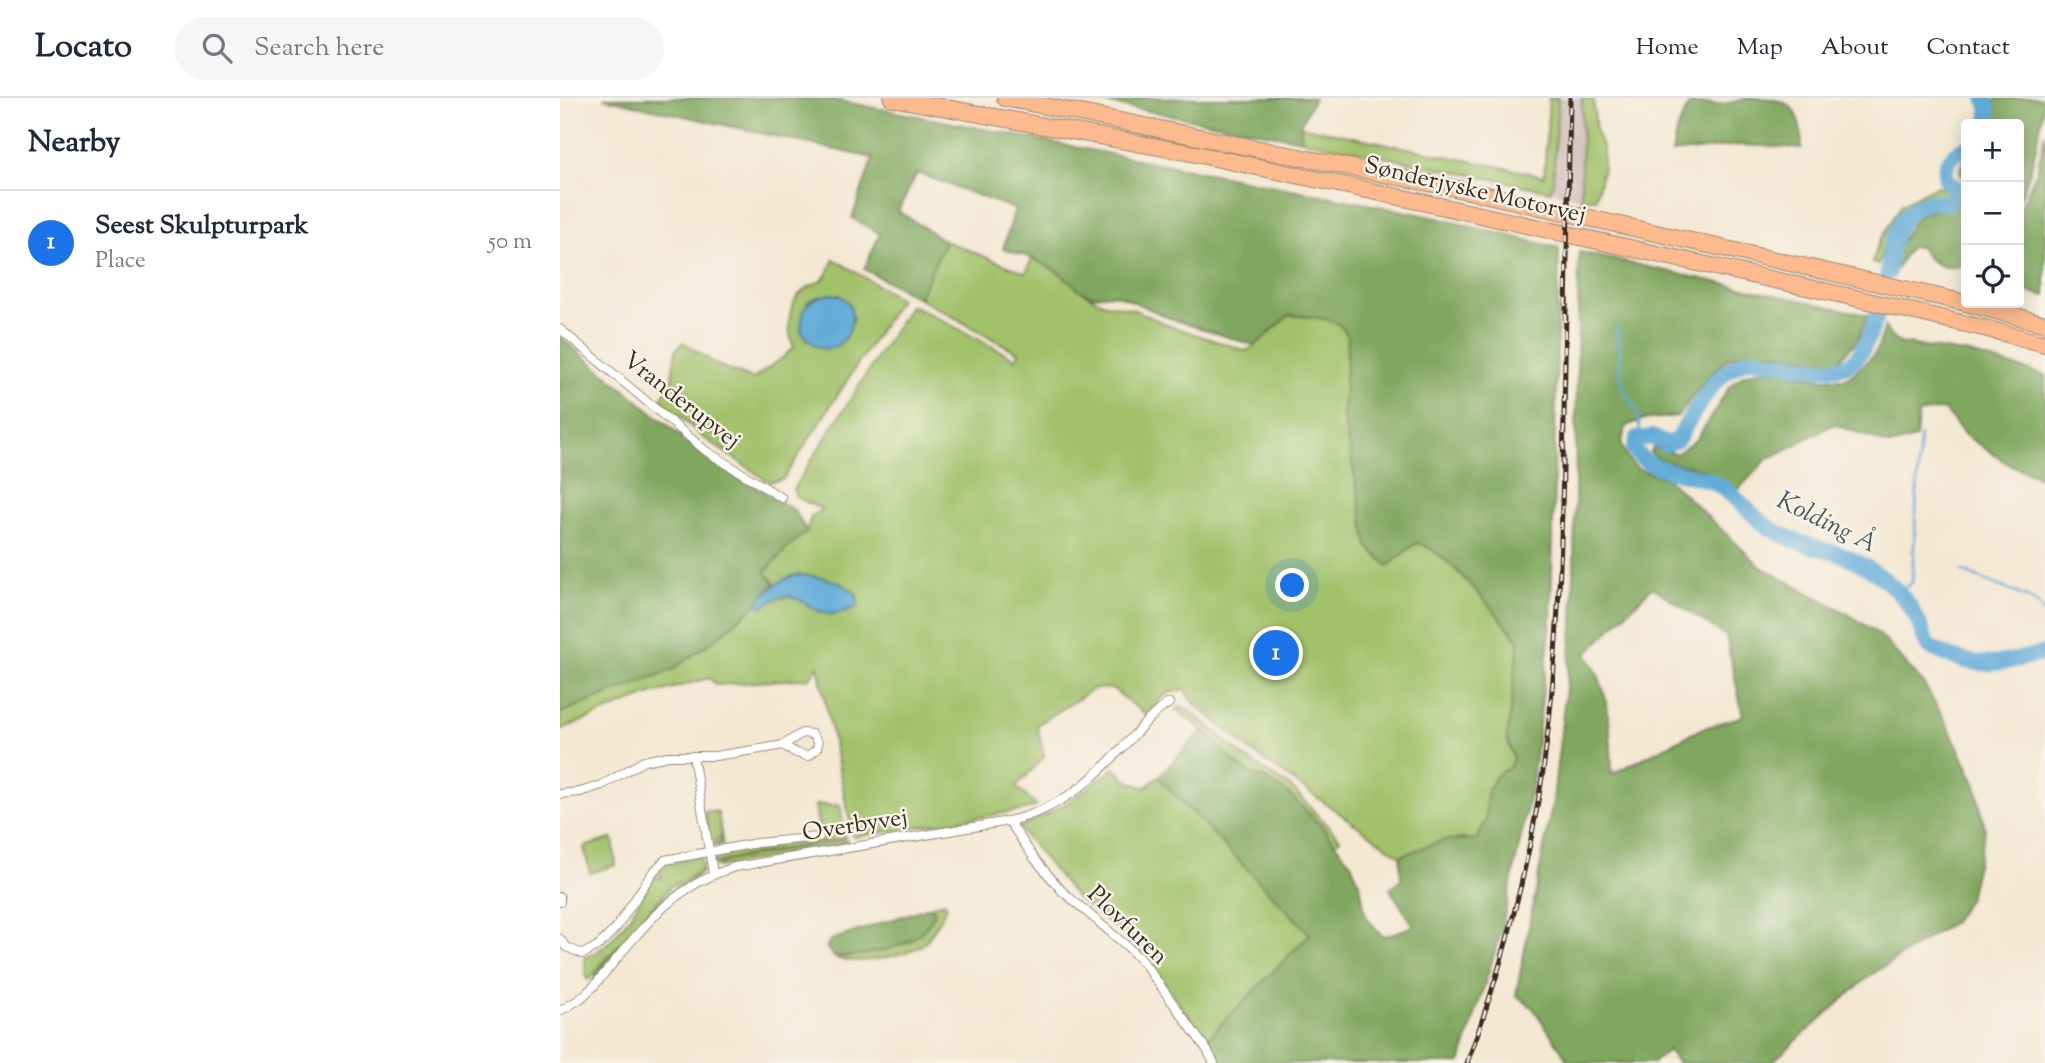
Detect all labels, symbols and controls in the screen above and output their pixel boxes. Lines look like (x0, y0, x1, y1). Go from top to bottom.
search box (174, 17, 664, 80)
text: Locato (35, 24, 132, 72)
icon: search (198, 29, 236, 67)
text: Search here (254, 30, 384, 67)
text: Home (1636, 31, 1699, 65)
text: Map (1737, 31, 1783, 65)
text: About (1821, 31, 1888, 65)
text: Contact (1926, 31, 2010, 65)
map controls (1961, 119, 2024, 308)
button: + (1961, 119, 2024, 182)
text: Nearby (28, 122, 120, 165)
street label: Sønderjyske Motorvej (1361, 149, 1589, 233)
button: − (1961, 182, 2024, 245)
text: Seest Skulpturpark (95, 208, 308, 245)
text: 1 (47, 226, 55, 259)
text: 50 m (488, 226, 532, 259)
text: Place (95, 245, 146, 278)
button: locate (1961, 245, 2024, 308)
street label: Vranderupvej (615, 344, 747, 458)
water label: Kolding Å (1770, 483, 1882, 563)
your location (1275, 568, 1309, 602)
pin: 1 (1253, 627, 1299, 679)
street label: Overbyvej (800, 801, 910, 851)
street label: Plovfuren (1079, 879, 1175, 973)

